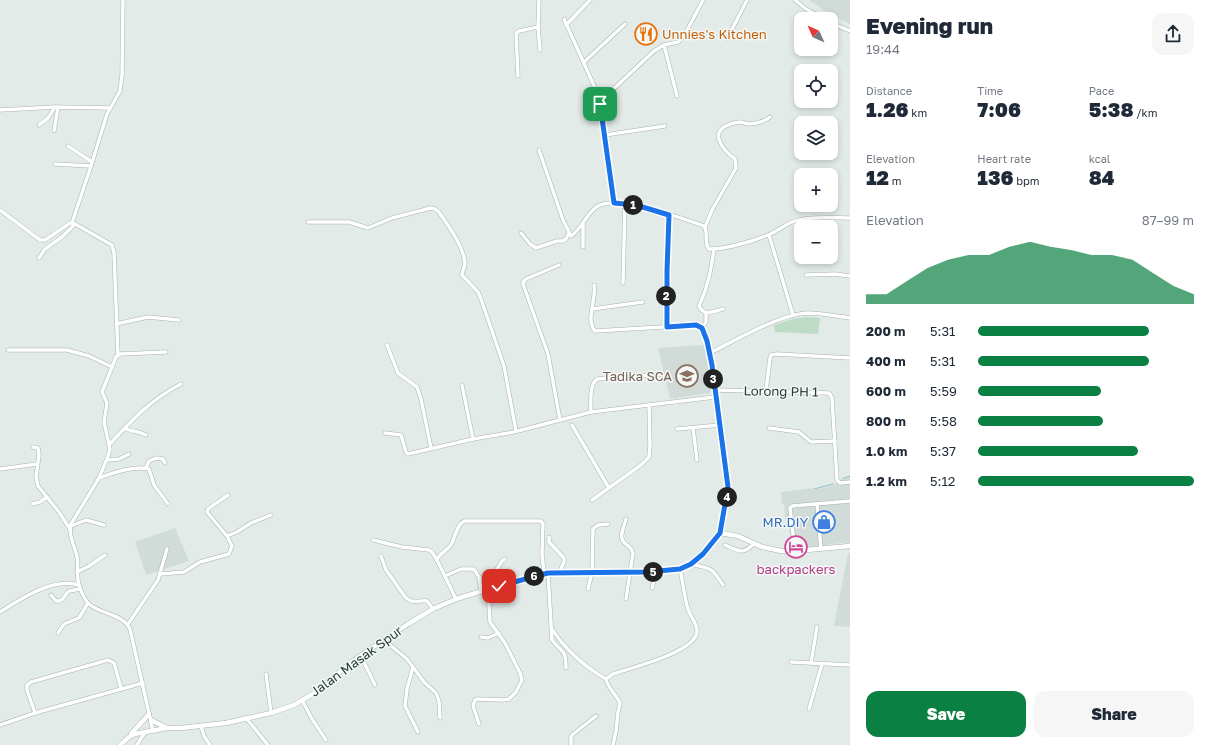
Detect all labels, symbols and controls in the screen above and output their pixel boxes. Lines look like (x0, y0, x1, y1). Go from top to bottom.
north arrow (794, 12, 838, 56)
map controls (794, 12, 838, 264)
text: Evening run (866, 12, 993, 39)
button: share (1152, 13, 1194, 55)
restaurant icon: Unnies's Kitchen (633, 21, 659, 47)
place label: Unnies's Kitchen (662, 26, 767, 42)
text: 19:44 (866, 41, 900, 57)
button: locate (794, 64, 838, 108)
text: Distance (866, 84, 912, 97)
text: Time (977, 84, 1003, 97)
text: Pace (1089, 84, 1114, 97)
pin (583, 87, 617, 121)
icon: arrive (589, 93, 611, 115)
text: 1.26 (866, 97, 909, 121)
text: 7:06 (977, 97, 1021, 121)
text: 5:38 (1089, 97, 1134, 121)
text: km (909, 106, 927, 119)
text: /km (1134, 106, 1158, 119)
button: layers (794, 116, 838, 160)
text: Elevation (866, 152, 915, 165)
text: Heart rate (977, 152, 1031, 165)
text: kcal (1089, 152, 1110, 165)
text: 12 (866, 165, 889, 189)
text: 136 (977, 165, 1014, 189)
text: 84 (1089, 165, 1114, 189)
button: + (794, 168, 838, 212)
text: m (889, 174, 901, 187)
text: bpm (1014, 174, 1040, 187)
pin: 1 (623, 195, 643, 215)
text: 1 (630, 198, 636, 211)
text: Elevation (866, 212, 924, 228)
text: 87–99 m (1142, 212, 1194, 228)
button: − (794, 220, 838, 264)
pin: 2 (656, 286, 676, 306)
text: 2 (663, 289, 669, 302)
text: 200 m (866, 323, 905, 339)
text: 5:31 (930, 323, 955, 339)
text: 400 m (866, 353, 906, 369)
text: 5:31 (930, 353, 955, 369)
school or university icon: Tadika SCA (674, 363, 700, 389)
place label: Tadika SCA (603, 368, 672, 384)
pin: 3 (703, 369, 723, 389)
text: 3 (710, 372, 716, 385)
street label: Lorong PH 1 (743, 382, 819, 400)
text: 600 m (866, 383, 906, 399)
text: 5:59 (930, 383, 957, 399)
text: 800 m (866, 413, 906, 429)
text: 5:58 (930, 413, 957, 429)
text: 1.0 km (866, 443, 907, 459)
text: 5:37 (930, 443, 956, 459)
text: 1.2 km (866, 473, 907, 489)
text: 5:12 (930, 473, 955, 489)
pin: 4 (717, 487, 737, 507)
text: 4 (724, 490, 730, 503)
shop icon: MR.DIY (811, 509, 837, 535)
place label: MR.DIY (763, 514, 809, 530)
hotel icon: backpackers (783, 534, 809, 560)
place label: backpackers (757, 561, 835, 577)
pin: 5 (643, 562, 663, 582)
text: 5 (650, 565, 656, 578)
pin: 6 (524, 566, 544, 586)
pin (482, 569, 516, 603)
text: 6 (531, 569, 538, 582)
icon: check (488, 575, 510, 597)
street label: Jalan Masak Spur (307, 622, 405, 700)
button: Save (866, 691, 1026, 737)
button: Share (1034, 691, 1194, 737)

